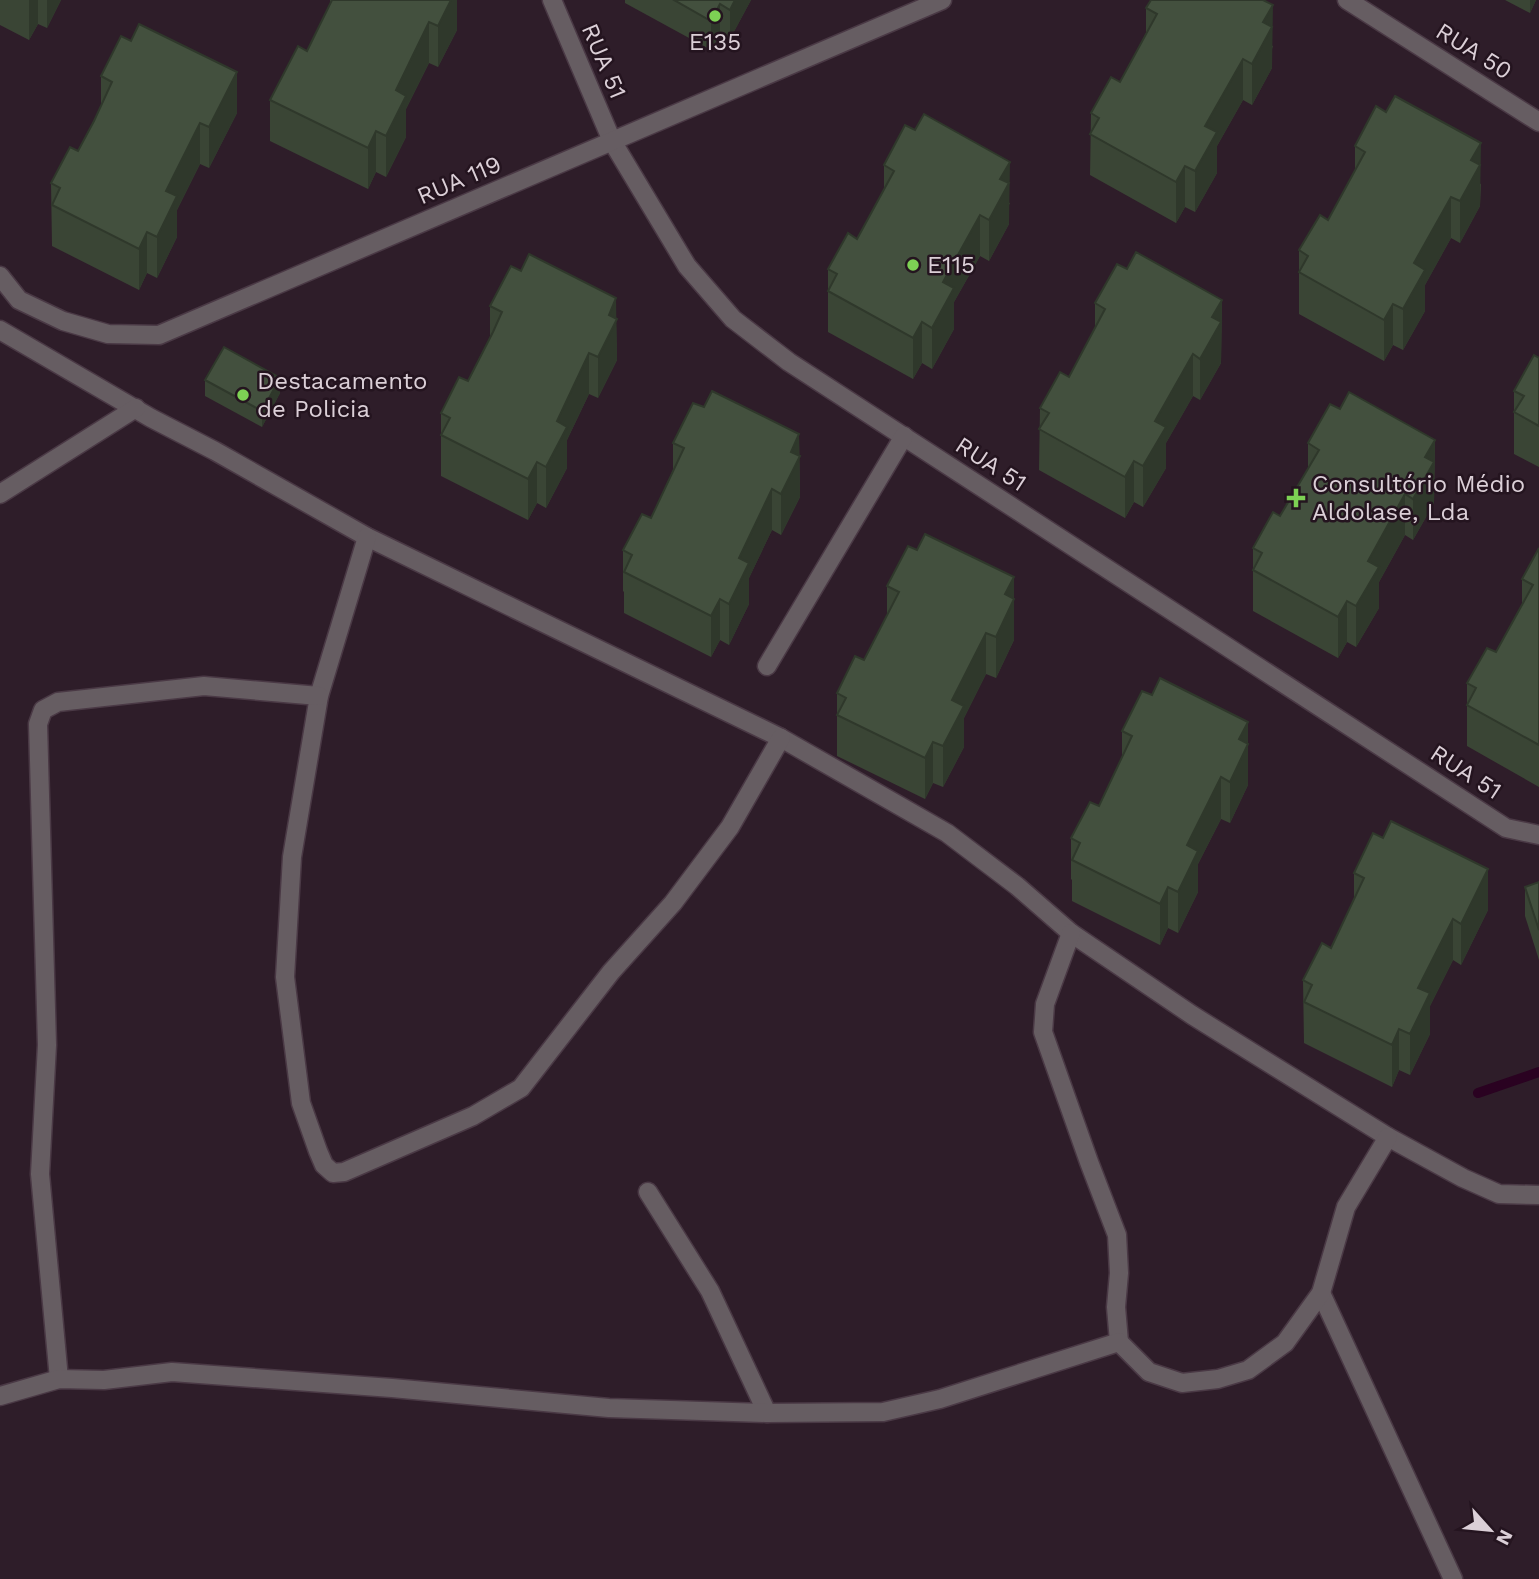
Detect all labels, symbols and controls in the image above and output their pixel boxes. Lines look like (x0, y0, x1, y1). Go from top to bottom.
marker: E135 (707, 8, 723, 24)
street label: RUA 50 (1431, 17, 1517, 85)
street label: RUA 51 (576, 19, 632, 103)
place label: E135 (689, 28, 741, 56)
street label: RUA 119 (413, 150, 505, 210)
place label: E115 (927, 251, 975, 279)
marker: E115 (905, 257, 921, 273)
place label: Destacamento de Policia (257, 367, 427, 423)
marker: Destacamento de Policia (235, 387, 251, 403)
street label: RUA 51 (950, 431, 1032, 497)
place label: Consultório Médio Aldolase, Lda (1312, 470, 1525, 526)
marker: Consultório Médio Aldolase, Lda (1286, 488, 1306, 508)
street label: RUA 51 (1425, 739, 1507, 805)
north arrow (1455, 1495, 1525, 1565)
text: N (1491, 1526, 1518, 1549)

